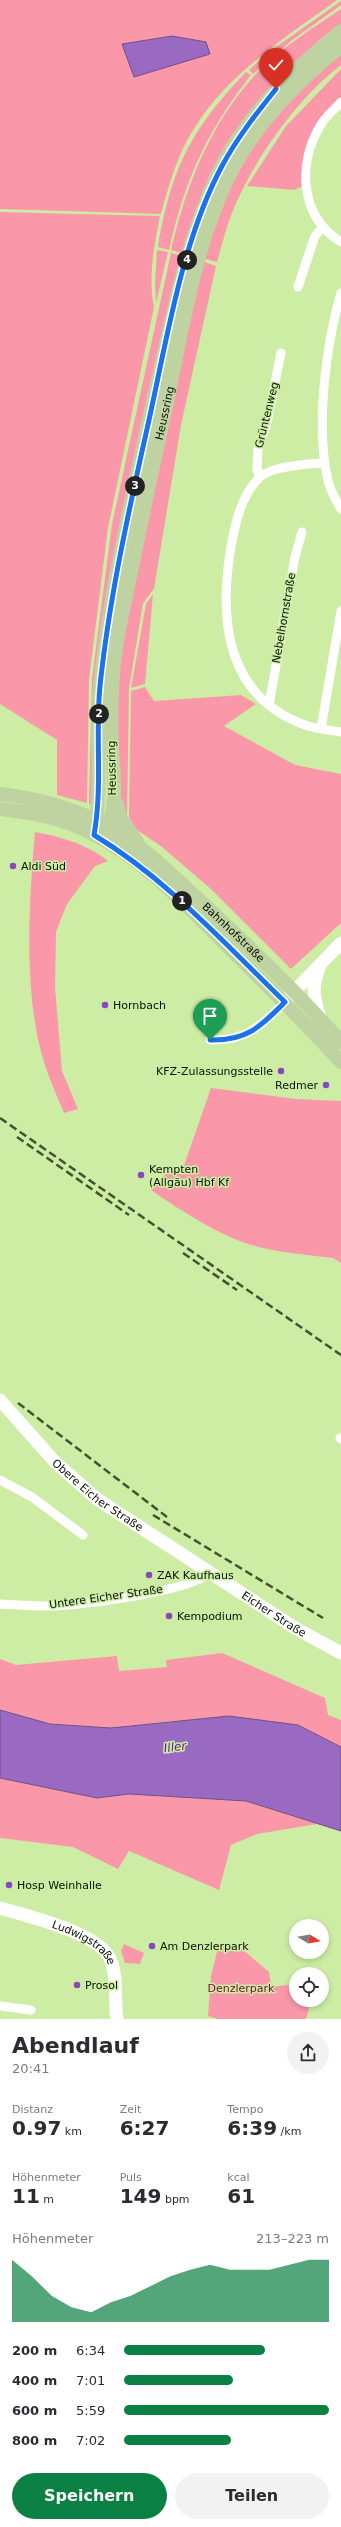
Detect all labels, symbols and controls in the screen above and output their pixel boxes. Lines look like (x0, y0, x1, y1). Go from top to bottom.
pin (259, 48, 293, 89)
icon: check (265, 54, 287, 76)
pin: 4 (177, 250, 197, 270)
text: 4 (183, 253, 191, 266)
street label: Grüntenweg (252, 381, 282, 449)
street label: Heussring (152, 385, 177, 441)
pin: 3 (125, 476, 145, 496)
text: 3 (131, 479, 139, 492)
street label: Nebelhornstraße (270, 571, 298, 664)
pin: 2 (89, 704, 109, 724)
text: 2 (95, 707, 103, 720)
street label: Heussring (105, 740, 119, 796)
place label: Aldi Süd (21, 860, 66, 873)
marker: Aldi Süd (8, 861, 18, 871)
pin: 1 (172, 891, 192, 911)
text: 1 (178, 894, 186, 907)
street label: Bahnhofstraße (200, 900, 268, 965)
place label: Hornbach (113, 999, 166, 1012)
pin (193, 999, 227, 1040)
marker: Hornbach (100, 1000, 110, 1010)
icon: arrive (199, 1005, 221, 1027)
place label: KFZ-Zulassungsstelle (156, 1065, 273, 1078)
marker: KFZ-Zulassungsstelle (276, 1066, 286, 1076)
place label: Redmer (275, 1079, 318, 1092)
marker: Redmer (321, 1080, 331, 1090)
place label: Kempten (Allgäu) Hbf Kf (149, 1163, 230, 1189)
marker: Kempten (Allgäu) Hbf Kf (136, 1170, 146, 1180)
street label: Obere Eicher Straße (50, 1456, 146, 1534)
place label: ZAK Kaufhaus (157, 1569, 234, 1582)
marker: ZAK Kaufhaus (144, 1570, 154, 1580)
street label: Untere Eicher Straße (48, 1583, 164, 1611)
street label: Eicher Straße (239, 1589, 309, 1640)
place label: Kempodium (177, 1610, 243, 1623)
marker: Kempodium (164, 1611, 174, 1621)
water label: Iller (163, 1739, 188, 1755)
place label: Hosp Weinhalle (17, 1879, 102, 1892)
marker: Hosp Weinhalle (4, 1880, 14, 1890)
street label: Ludwigstraße (51, 1918, 118, 1966)
north arrow (289, 1919, 329, 1959)
map controls (289, 1919, 329, 2007)
place label: Am Denzlerpark (160, 1940, 249, 1953)
marker: Am Denzlerpark (147, 1941, 157, 1951)
button: locate (289, 1967, 329, 2007)
place label: Prosol (85, 1979, 118, 1992)
marker: Prosol (72, 1980, 82, 1990)
park label: Denzlerpark (208, 1982, 275, 1995)
button: share (287, 2032, 329, 2074)
text: Abendlauf (12, 2033, 139, 2058)
text: 20:41 (12, 2061, 49, 2076)
text: Distanz (12, 2103, 53, 2116)
text: Zeit (120, 2103, 141, 2116)
text: Tempo (227, 2103, 263, 2116)
text: 0.97 (12, 2116, 61, 2140)
text: 6:27 (120, 2116, 169, 2140)
text: 6:39 (227, 2116, 277, 2140)
text: km (61, 2125, 82, 2138)
text: /km (277, 2125, 301, 2138)
text: Höhenmeter (12, 2171, 81, 2184)
text: Puls (120, 2171, 142, 2184)
text: kcal (227, 2171, 250, 2184)
text: 11 (12, 2184, 40, 2208)
text: 149 (120, 2184, 161, 2208)
text: 61 (227, 2184, 255, 2208)
text: m (40, 2193, 54, 2206)
text: bpm (161, 2193, 190, 2206)
text: Höhenmeter (12, 2231, 93, 2246)
text: 213–223 m (256, 2231, 329, 2246)
text: 200 m (12, 2343, 57, 2358)
text: 6:34 (76, 2343, 105, 2358)
text: 400 m (12, 2373, 57, 2388)
text: 7:01 (76, 2373, 105, 2388)
text: 600 m (12, 2403, 57, 2418)
text: 5:59 (76, 2403, 105, 2418)
text: 800 m (12, 2433, 57, 2448)
text: 7:02 (76, 2433, 105, 2448)
button: Speichern (12, 2473, 167, 2519)
button: Teilen (175, 2473, 329, 2519)

